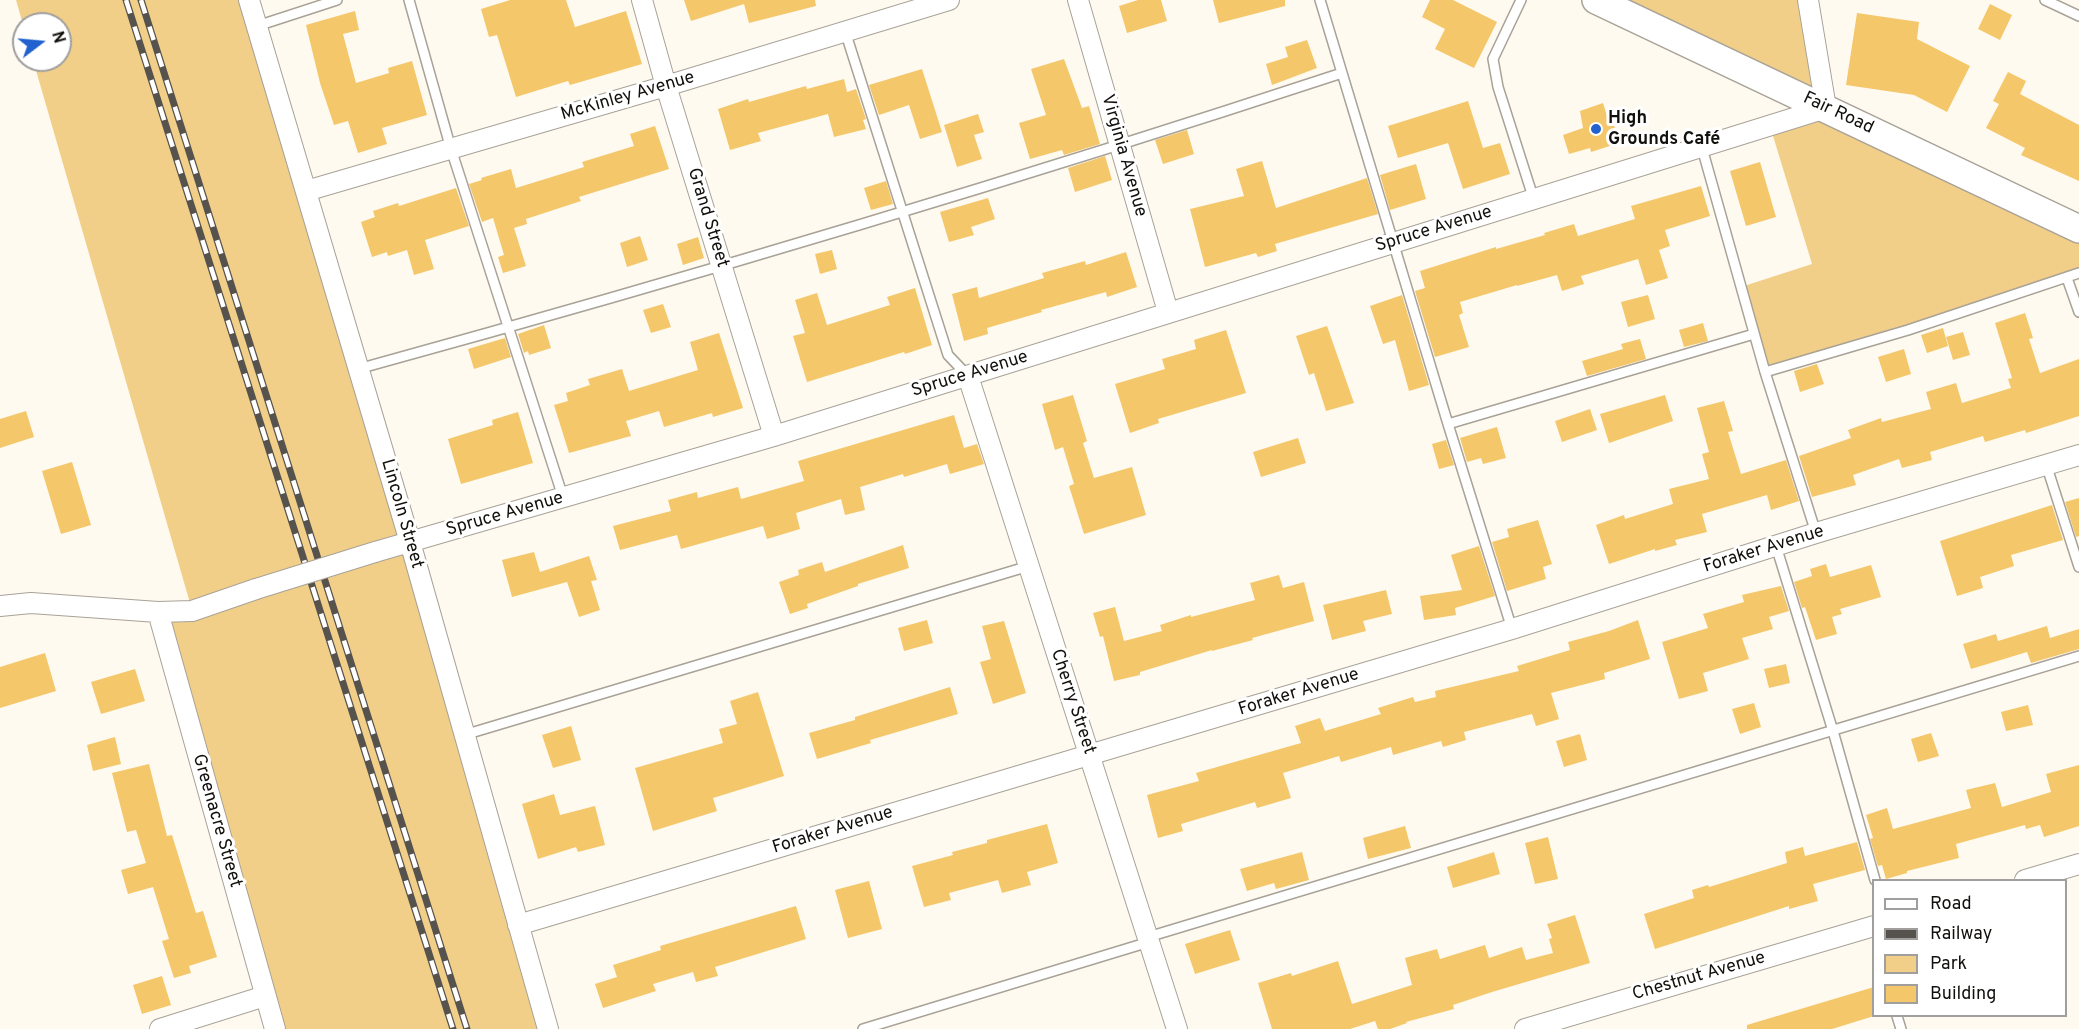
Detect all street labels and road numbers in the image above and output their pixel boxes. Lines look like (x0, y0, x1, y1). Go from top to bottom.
street label: McKinley Avenue (559, 68, 697, 126)
street label: Fair Road (1799, 88, 1877, 140)
street label: Virginia Avenue (1095, 92, 1151, 220)
street label: Grand Street (682, 166, 732, 270)
street label: Spruce Avenue (1373, 202, 1495, 258)
street label: Spruce Avenue (909, 347, 1031, 403)
street label: Lincoln Street (375, 457, 427, 571)
street label: Spruce Avenue (444, 488, 566, 542)
street label: Foraker Avenue (1701, 521, 1827, 579)
street label: Cherry Street (1045, 647, 1099, 757)
street label: Foraker Avenue (1236, 664, 1362, 722)
street label: Greenacre Street (187, 752, 245, 890)
street label: Foraker Avenue (770, 802, 896, 860)
street label: Chestnut Avenue (1630, 948, 1768, 1006)

